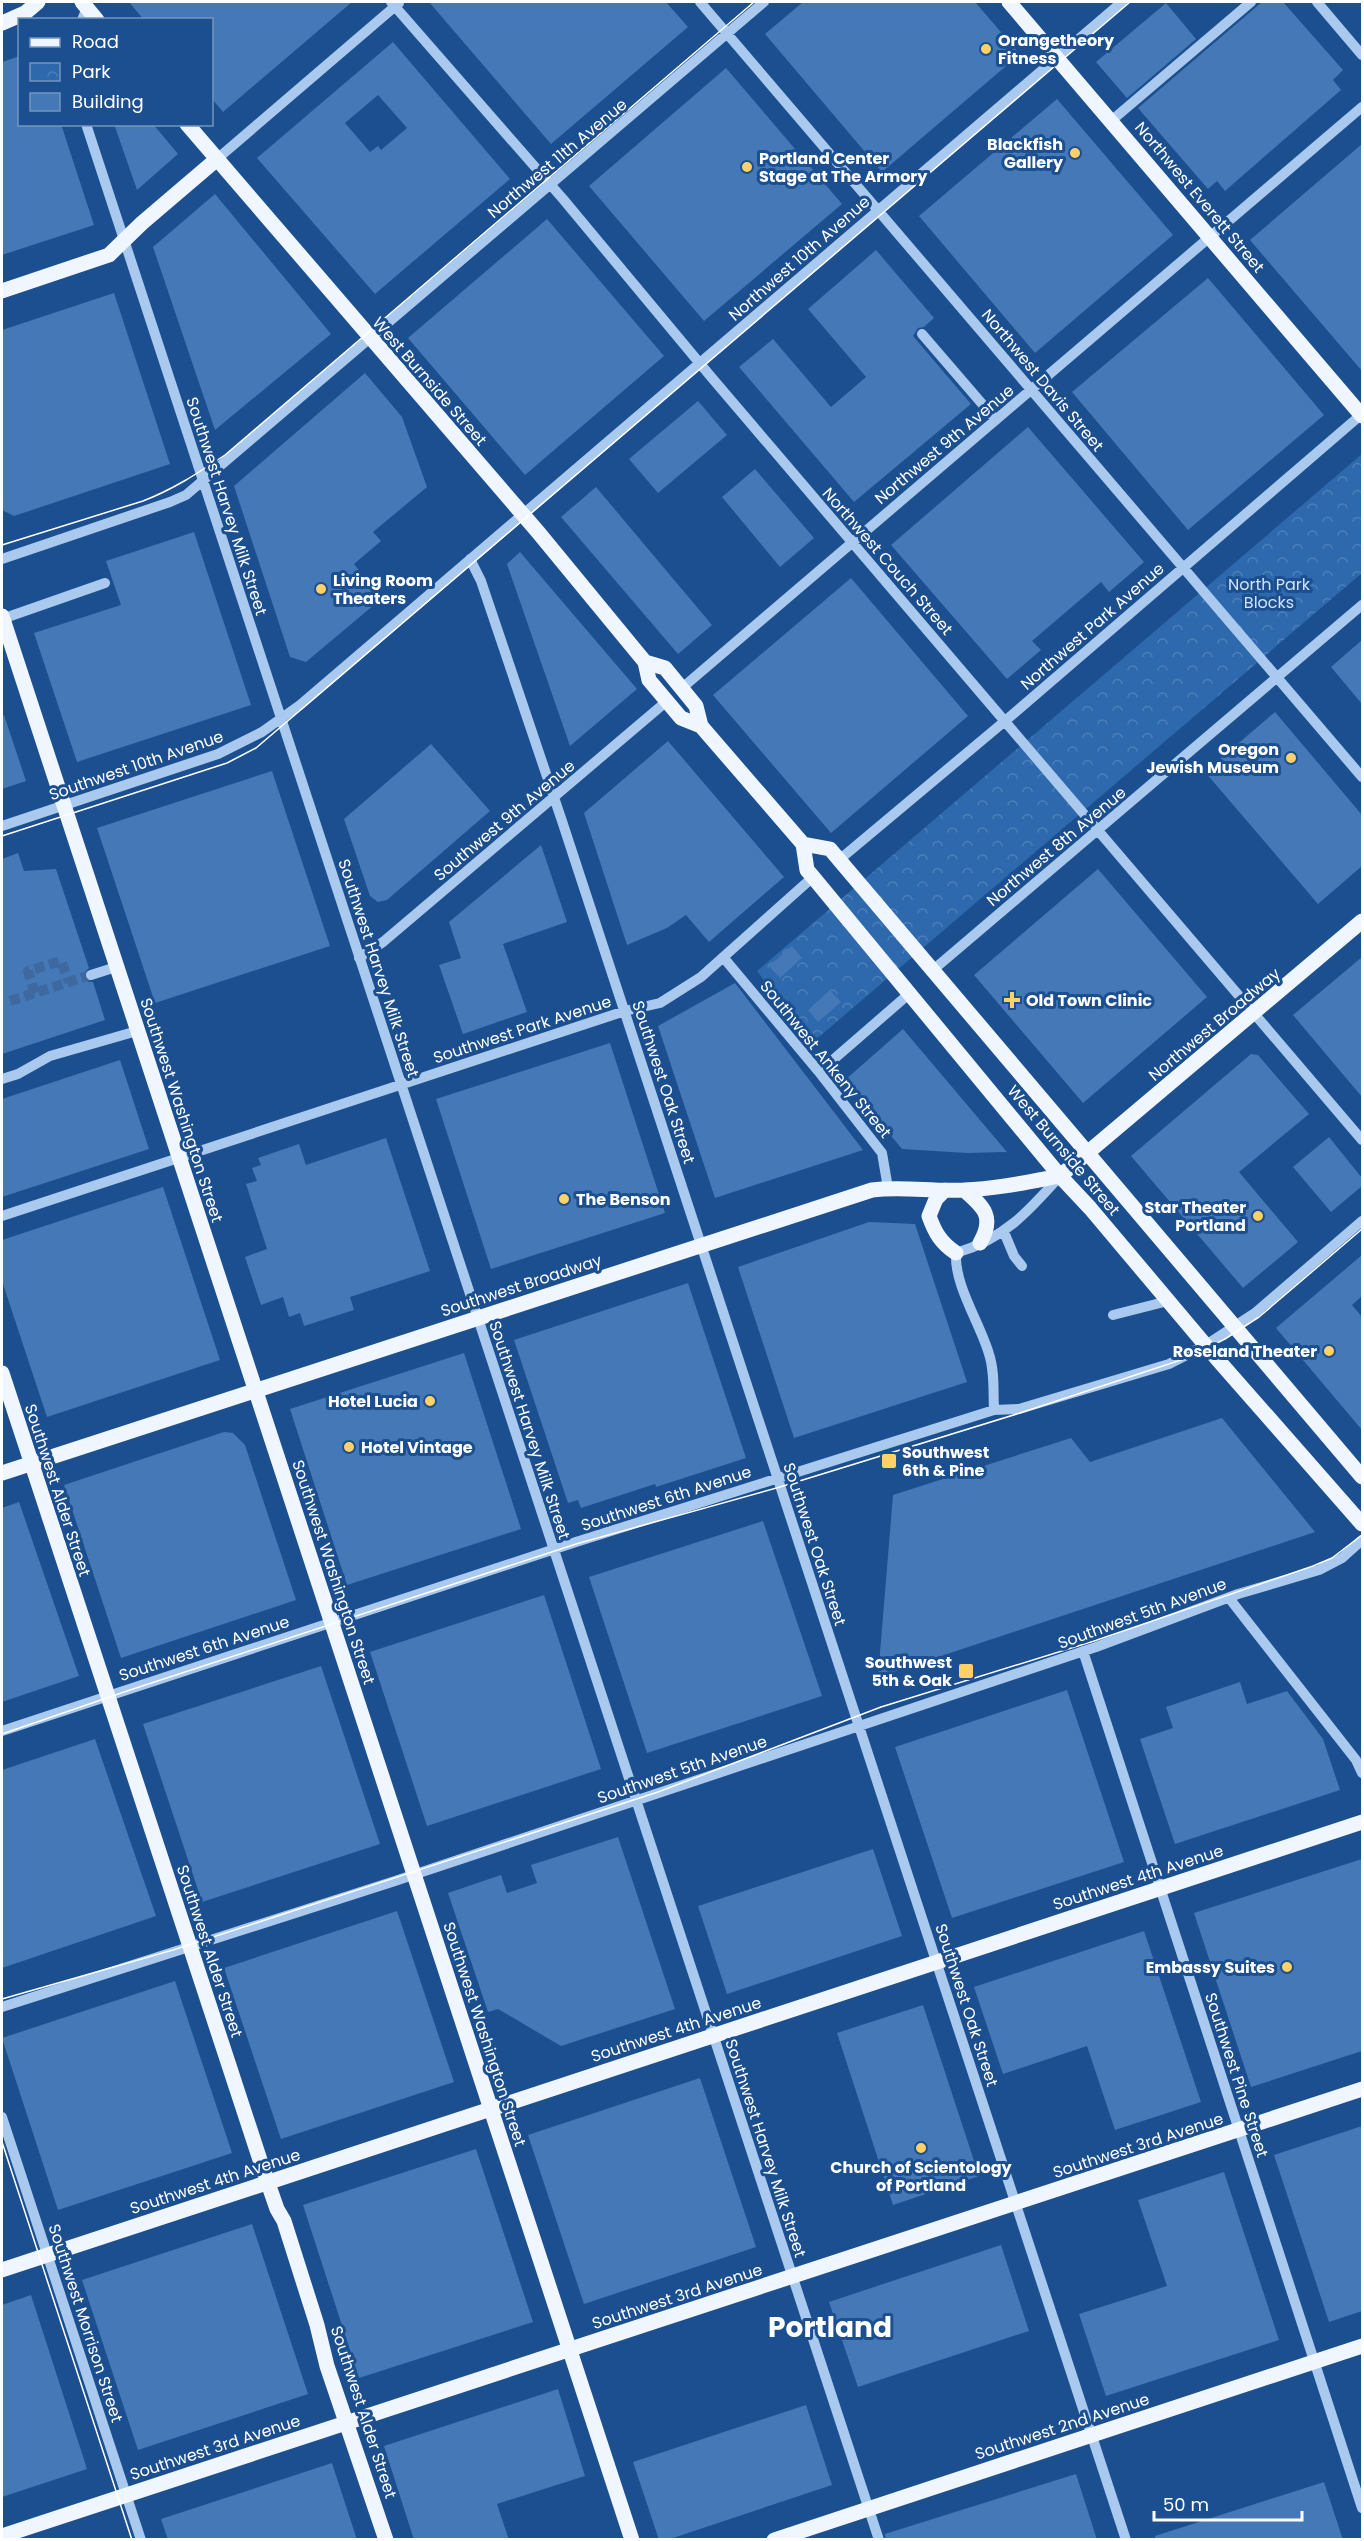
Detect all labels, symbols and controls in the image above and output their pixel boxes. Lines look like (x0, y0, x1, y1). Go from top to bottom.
legend (18, 18, 213, 126)
text: Road (72, 29, 119, 54)
place label: Orangetheory Fitness (998, 29, 1115, 70)
marker: Orangetheory Fitness (979, 42, 993, 56)
text: Park (72, 59, 111, 84)
text: Building (72, 89, 144, 114)
street label: Northwest 11th Avenue (483, 93, 632, 224)
street label: Northwest Everett Street (1129, 117, 1270, 278)
place label: Blackfish Gallery (987, 133, 1064, 174)
marker: Blackfish Gallery (1068, 146, 1082, 160)
place label: Portland Center Stage at The Armory (759, 147, 928, 188)
marker: Portland Center Stage at The Armory (740, 160, 754, 174)
street label: Northwest 10th Avenue (724, 190, 875, 326)
street label: Northwest Davis Street (976, 304, 1109, 457)
street label: West Burnside Street (367, 312, 492, 451)
street label: Northwest 9th Avenue (870, 379, 1019, 510)
street label: Southwest Harvey Milk Street (180, 394, 273, 619)
street label: Northwest Couch Street (817, 482, 958, 640)
street label: Northwest Park Avenue (1015, 557, 1169, 695)
place label: Living Room Theaters (333, 569, 433, 610)
park label: North Park Blocks (1228, 573, 1311, 614)
marker: Living Room Theaters (314, 582, 328, 596)
street label: Southwest 10th Avenue (46, 725, 226, 806)
place label: Oregon Jewish Museum (1146, 738, 1279, 779)
marker: Oregon Jewish Museum (1284, 751, 1298, 765)
street label: Southwest 9th Avenue (429, 754, 580, 886)
street label: Northwest 8th Avenue (982, 781, 1131, 912)
street label: Southwest Harvey Milk Street (332, 856, 425, 1081)
street label: Northwest Broadway (1143, 962, 1285, 1086)
street label: Southwest Ankeny Street (755, 976, 897, 1143)
place label: Old Town Clinic (1026, 989, 1152, 1012)
street label: Southwest Park Avenue (430, 990, 614, 1069)
marker: Old Town Clinic (1003, 991, 1021, 1009)
street label: Southwest Washington Street (134, 995, 229, 1226)
street label: Southwest Oak Street (626, 998, 701, 1167)
street label: West Burnside Street (1002, 1080, 1125, 1221)
place label: The Benson (576, 1188, 671, 1211)
marker: The Benson (557, 1192, 571, 1206)
place label: Star Theater Portland (1144, 1196, 1246, 1237)
marker: Star Theater Portland (1251, 1209, 1265, 1223)
street label: Southwest Broadway (438, 1249, 605, 1322)
street label: Southwest Harvey Milk Street (483, 1318, 576, 1543)
place label: Roseland Theater (1173, 1340, 1317, 1363)
marker: Roseland Theater (1322, 1344, 1336, 1358)
place label: Hotel Lucia (328, 1390, 418, 1413)
marker: Hotel Lucia (423, 1394, 437, 1408)
street label: Southwest Alder Street (19, 1401, 96, 1579)
place label: Hotel Vintage (361, 1436, 473, 1459)
marker: Hotel Vintage (342, 1440, 356, 1454)
place label: Southwest 6th & Pine (902, 1441, 989, 1482)
marker: Southwest 6th & Pine (880, 1452, 898, 1470)
street label: Southwest Washington Street (286, 1457, 381, 1688)
street label: Southwest 6th Avenue (578, 1460, 754, 1537)
street label: Southwest Oak Street (777, 1460, 852, 1629)
street label: Southwest 5th Avenue (1055, 1572, 1230, 1655)
street label: Southwest 6th Avenue (116, 1610, 292, 1687)
place label: Southwest 5th & Oak (865, 1651, 952, 1692)
marker: Southwest 5th & Oak (957, 1662, 975, 1680)
street label: Southwest 5th Avenue (594, 1730, 770, 1809)
street label: Southwest 4th Avenue (1050, 1839, 1226, 1916)
street label: Southwest Alder Street (171, 1862, 248, 2040)
street label: Southwest Washington Street (437, 1919, 532, 2150)
street label: Southwest Oak Street (929, 1921, 1004, 2090)
place label: Embassy Suites (1146, 1956, 1275, 1979)
marker: Embassy Suites (1280, 1960, 1294, 1974)
street label: Southwest Pine Street (1199, 1990, 1274, 2161)
street label: Southwest 4th Avenue (588, 1991, 764, 2068)
street label: Southwest Harvey Milk Street (719, 2036, 812, 2261)
street label: Southwest 3rd Avenue (1050, 2107, 1226, 2184)
marker: Church of Scientology of Portland (914, 2141, 928, 2155)
street label: Southwest 4th Avenue (127, 2143, 303, 2220)
place label: Church of Scientology of Portland (830, 2156, 1013, 2197)
street label: Southwest Morrison Street (43, 2221, 129, 2425)
street label: Southwest 3rd Avenue (589, 2258, 765, 2335)
district label: Portland (768, 2308, 892, 2347)
street label: Southwest Alder Street (325, 2323, 402, 2501)
street label: Southwest 2nd Avenue (972, 2387, 1152, 2466)
street label: Southwest 3rd Avenue (127, 2409, 303, 2486)
scale bar (1154, 2484, 1302, 2522)
text: 50 m (1163, 2492, 1209, 2517)

